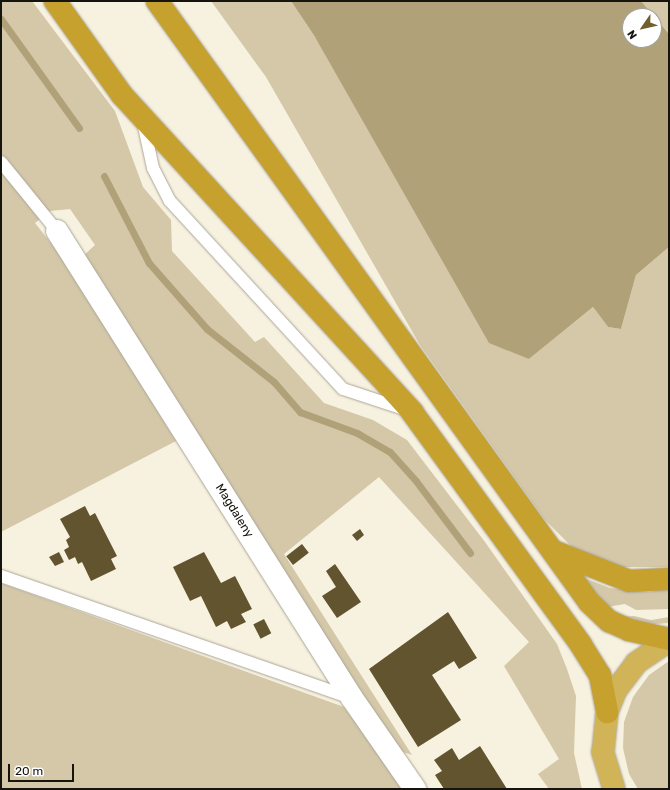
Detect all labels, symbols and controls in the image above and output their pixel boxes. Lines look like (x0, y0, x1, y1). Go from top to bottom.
north arrow (622, 8, 662, 48)
text: N (625, 28, 640, 41)
street label: Magdaleny (212, 482, 256, 540)
scale bar (10, 756, 76, 782)
text: 20 m (15, 764, 43, 778)

